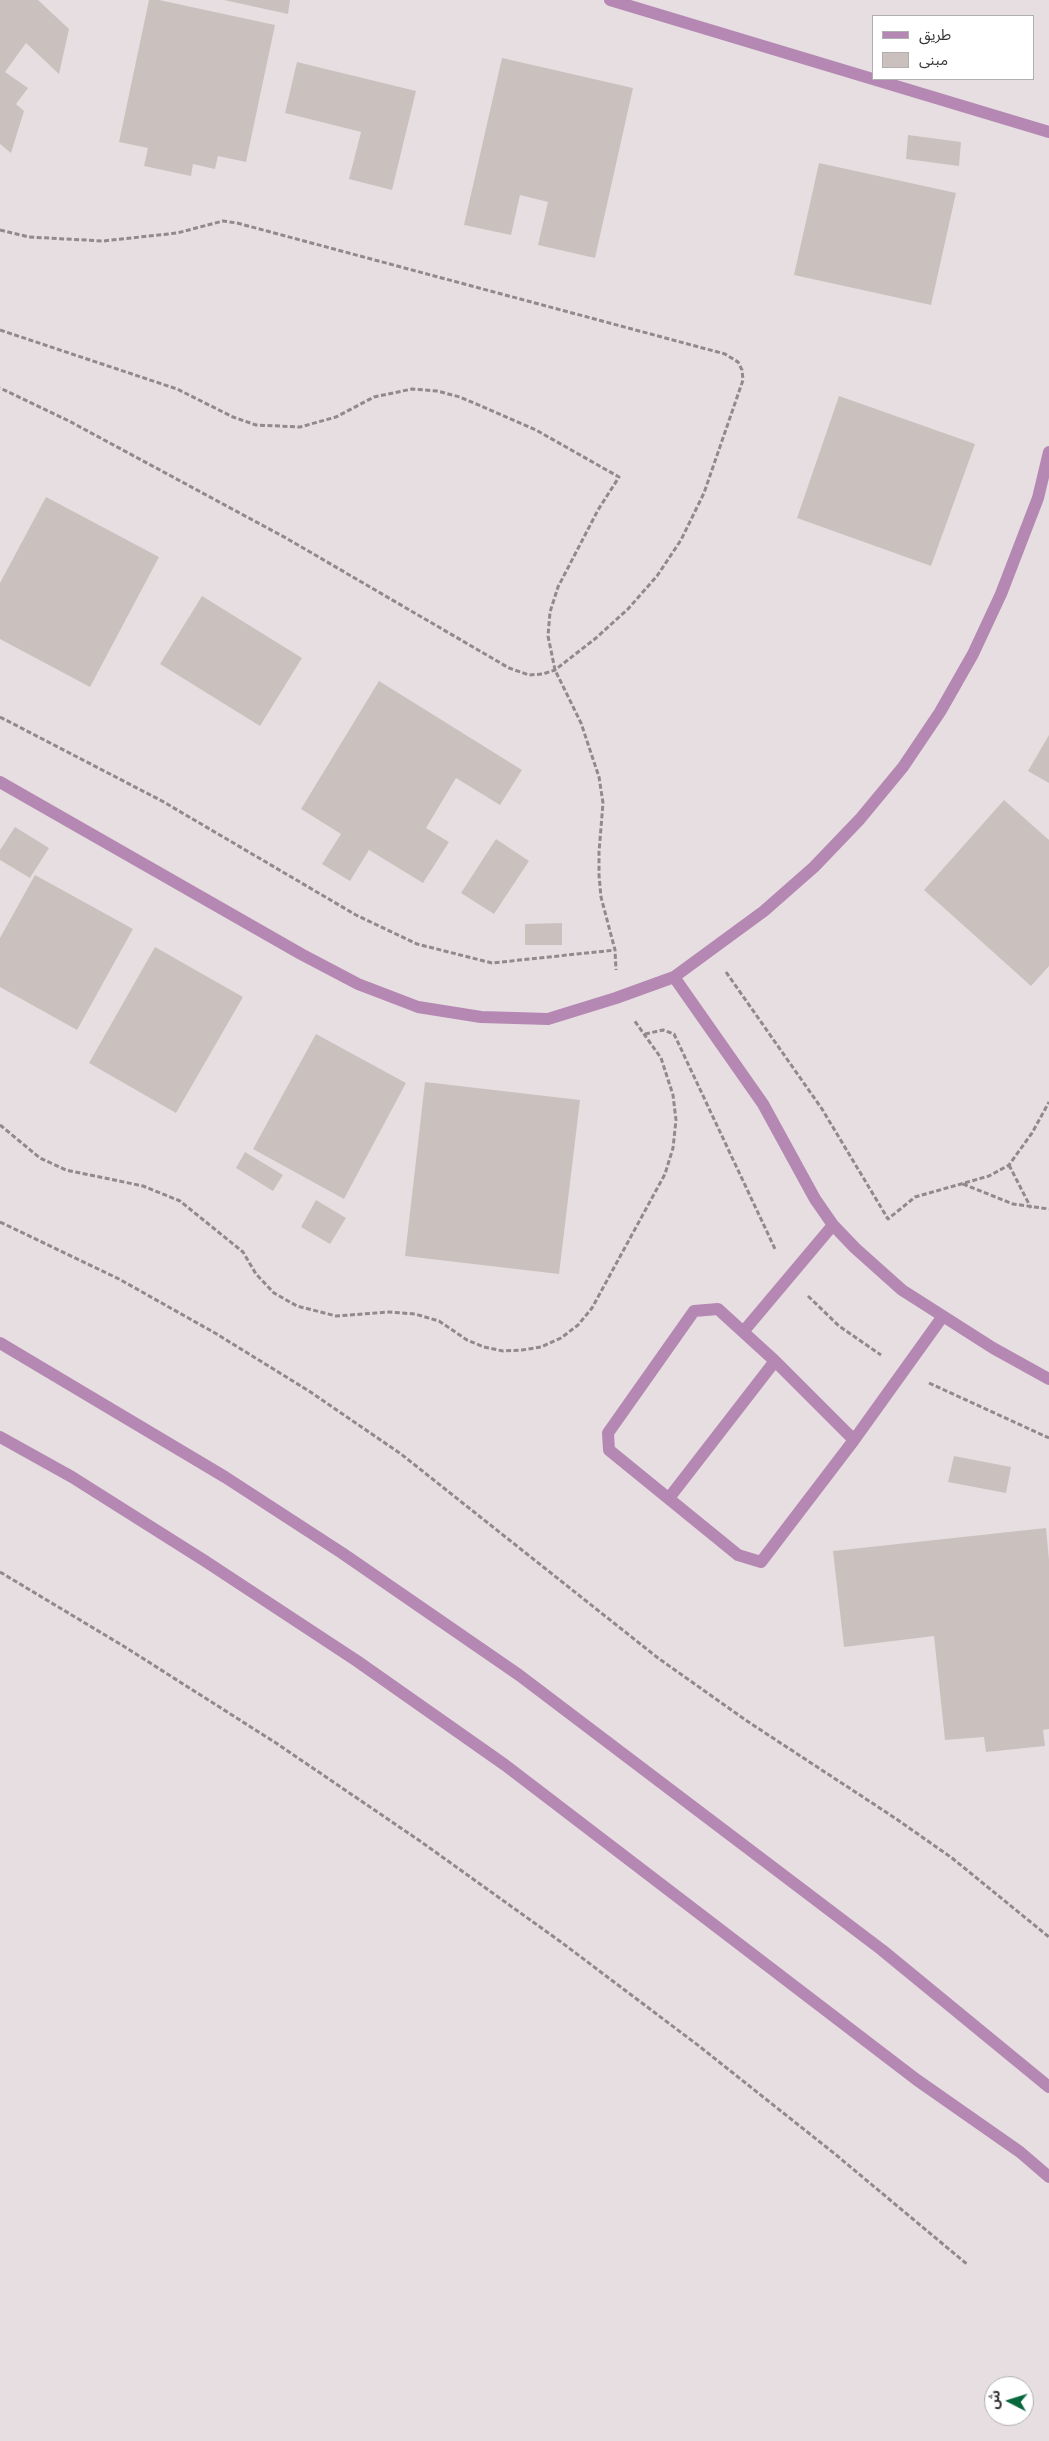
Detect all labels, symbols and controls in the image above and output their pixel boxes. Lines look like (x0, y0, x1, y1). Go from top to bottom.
legend (872, 15, 1034, 80)
text: طريق (919, 26, 951, 44)
text: مبنى (919, 51, 948, 69)
north arrow (984, 2376, 1034, 2426)
text: ش (985, 2389, 1004, 2410)

